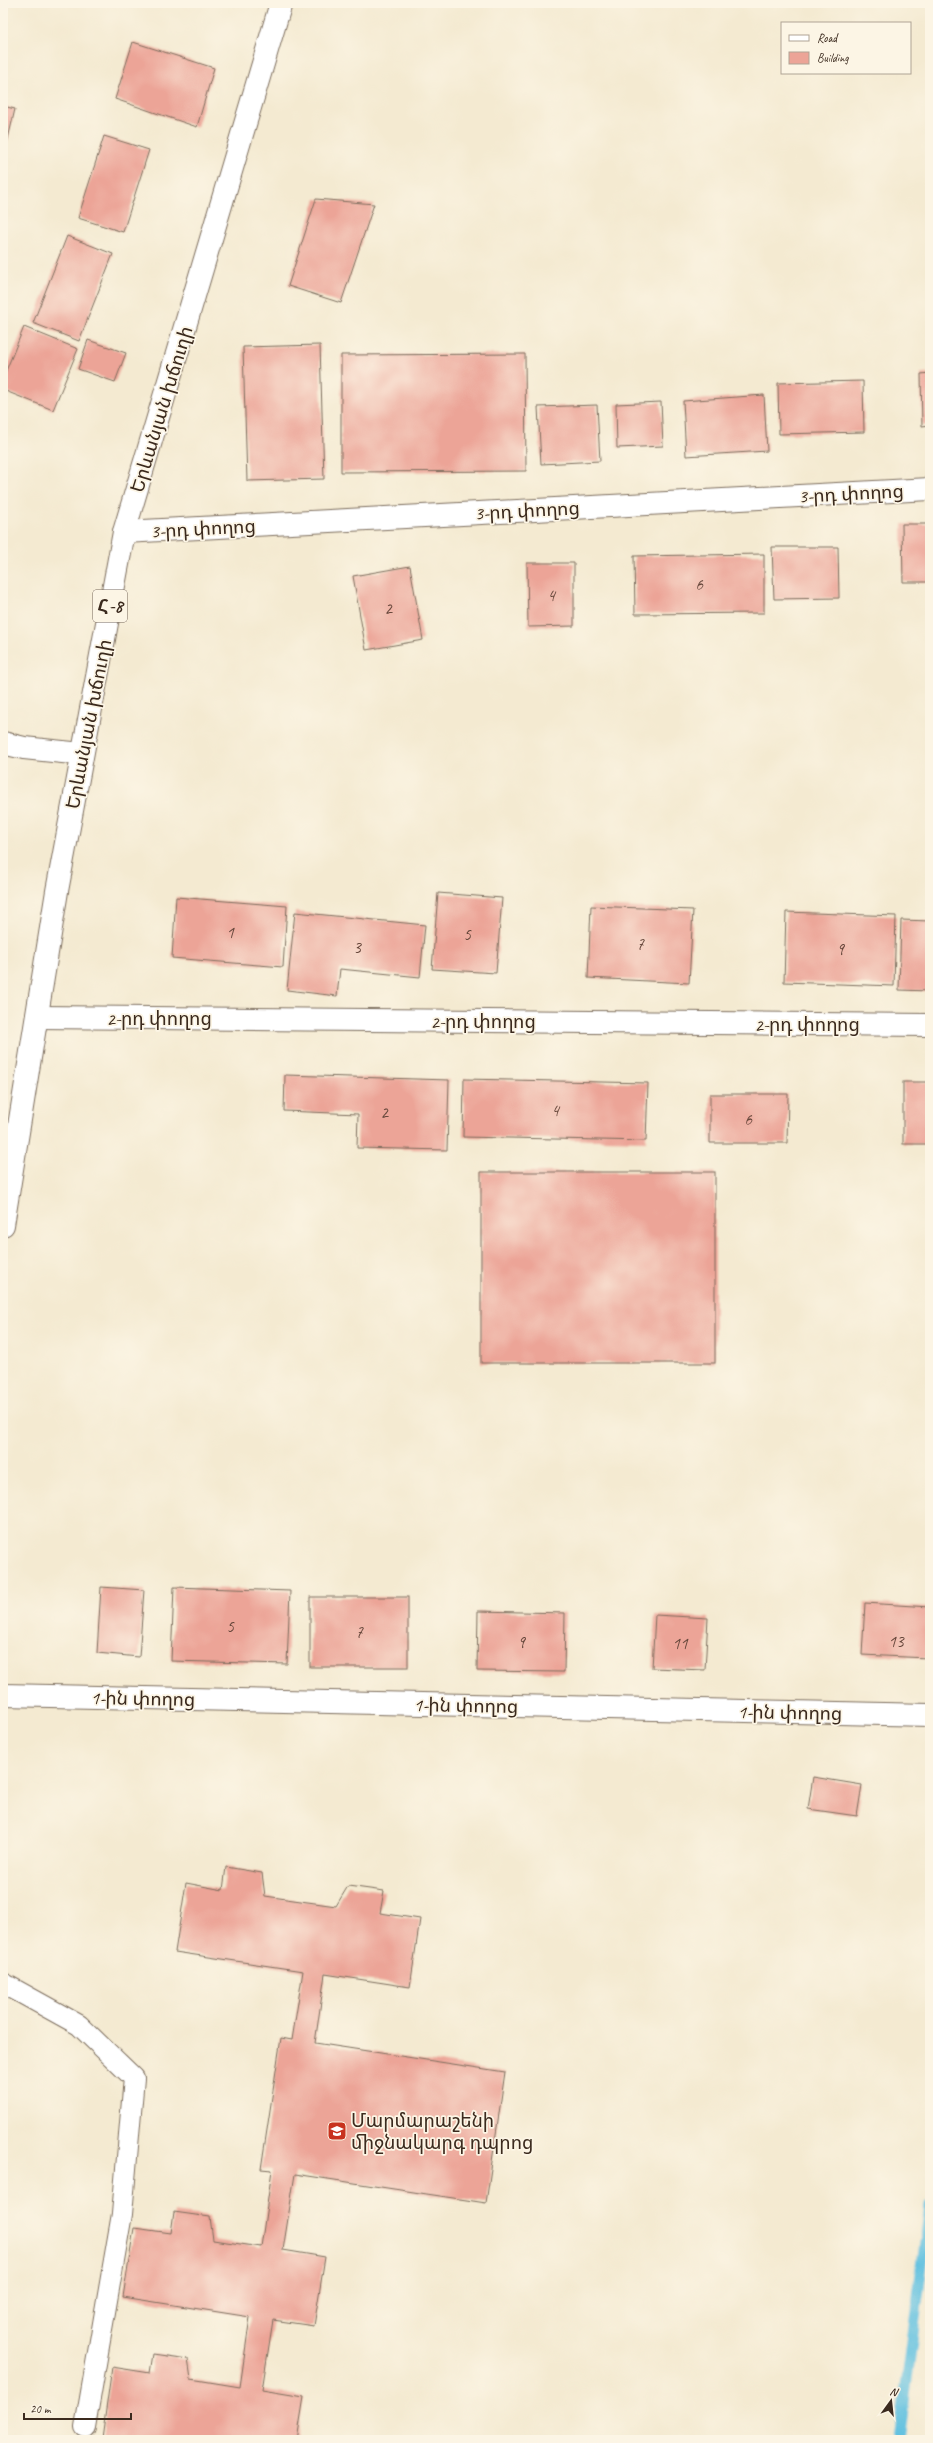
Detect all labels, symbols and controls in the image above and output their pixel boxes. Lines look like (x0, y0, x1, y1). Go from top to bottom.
legend (781, 22, 911, 74)
text: Road (817, 30, 839, 46)
text: Building (817, 50, 849, 66)
street label: Երևանյան խճուղի (125, 323, 199, 495)
street label: 3-րդ փողոց (798, 479, 904, 509)
street label: 3-րդ փողոց (474, 496, 580, 526)
street label: 3-րդ փողոց (150, 514, 256, 544)
house number: 6 (695, 574, 704, 595)
house number: 4 (547, 585, 557, 606)
road number: Հ-8 (93, 590, 127, 622)
house number: 2 (384, 598, 393, 619)
street label: Երևանյան խճուղի (61, 637, 117, 811)
house number: 1 (226, 922, 235, 943)
house number: 5 (463, 924, 472, 945)
house number: 7 (636, 934, 645, 955)
house number: 3 (353, 937, 362, 958)
house number: 9 (836, 939, 845, 960)
street label: 2-րդ փողոց (106, 1007, 212, 1031)
street label: 2-րդ փողոց (430, 1010, 536, 1034)
street label: 2-րդ փողոց (754, 1013, 860, 1037)
house number: 4 (551, 1100, 561, 1121)
house number: 2 (380, 1102, 389, 1123)
house number: 6 (744, 1109, 753, 1130)
house number: 5 (226, 1616, 235, 1637)
house number: 7 (355, 1622, 364, 1643)
house number: 13 (888, 1631, 905, 1652)
house number: 9 (517, 1632, 526, 1653)
house number: 11 (672, 1633, 689, 1654)
street label: 1-ին փողոց (90, 1686, 196, 1712)
street label: 1-ին փողոց (413, 1693, 519, 1719)
street label: 1-ին փողոց (737, 1700, 843, 1726)
place label: Մարմարաշենի միջնակարգ դպրոց (351, 2109, 533, 2155)
school or university icon: Մարմարաշենի միջնակարգ դպրոց (326, 2120, 348, 2142)
north arrow (871, 2381, 911, 2421)
text: N (888, 2384, 901, 2400)
scale bar (24, 2395, 131, 2421)
text: 20 m (30, 2401, 52, 2417)

